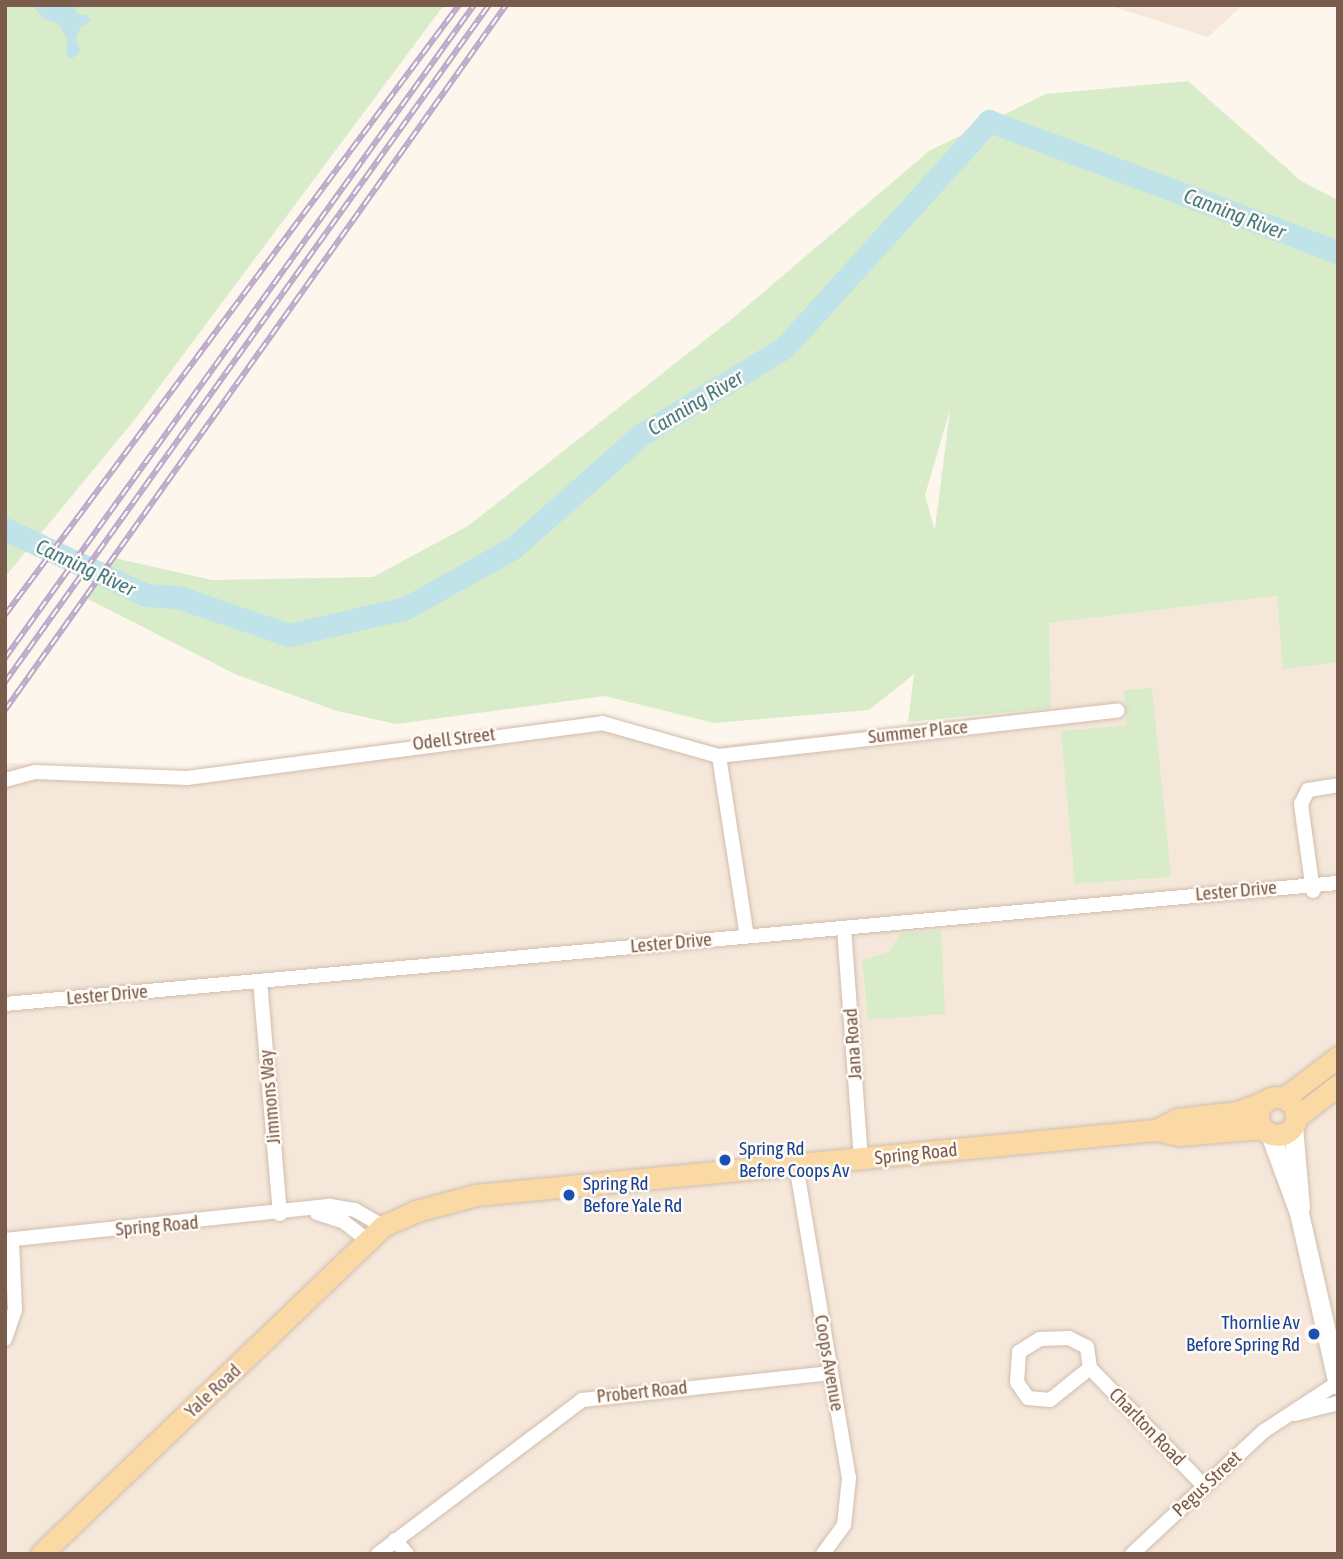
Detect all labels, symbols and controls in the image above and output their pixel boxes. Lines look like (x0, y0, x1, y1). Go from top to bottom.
water label: Canning River (1181, 182, 1289, 244)
water label: Canning River (643, 364, 747, 440)
water label: Canning River (32, 533, 140, 601)
street label: Summer Place (867, 715, 969, 749)
street label: Odell Street (411, 723, 497, 755)
street label: Lester Drive (1194, 876, 1278, 906)
street label: Lester Drive (629, 928, 713, 958)
street label: Lester Drive (65, 980, 149, 1010)
street label: Jana Road (839, 1007, 867, 1081)
street label: Jimmons Way (254, 1049, 286, 1145)
place label: Spring Rd Before Coops Av (739, 1138, 850, 1182)
street label: Spring Road (873, 1138, 959, 1170)
marker: Spring Rd Before Coops Av (717, 1152, 733, 1168)
place label: Spring Rd Before Yale Rd (583, 1173, 682, 1217)
marker: Spring Rd Before Yale Rd (561, 1187, 577, 1203)
street label: Spring Road (115, 1211, 199, 1241)
place label: Thornlie Av Before Spring Rd (1186, 1312, 1300, 1356)
street label: Coops Avenue (809, 1313, 849, 1413)
marker: Thornlie Av Before Spring Rd (1306, 1326, 1322, 1342)
street label: Yale Road (180, 1359, 246, 1423)
street label: Probert Road (595, 1376, 689, 1408)
street label: Charlton Road (1104, 1383, 1190, 1471)
street label: Pegus Street (1168, 1446, 1246, 1522)

